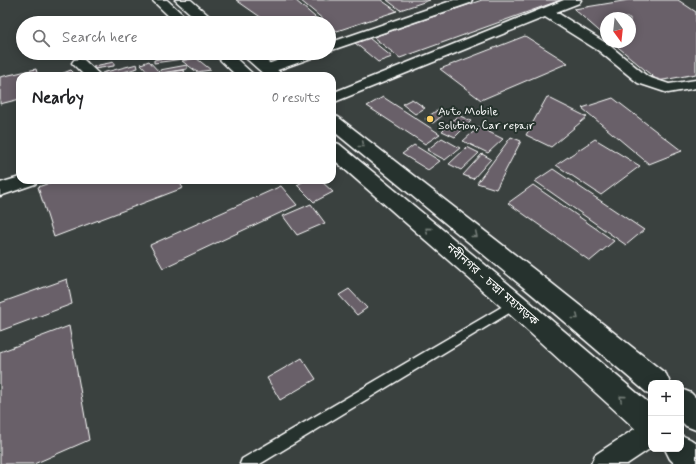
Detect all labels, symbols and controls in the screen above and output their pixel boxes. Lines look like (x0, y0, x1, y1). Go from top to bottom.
north arrow (600, 12, 636, 48)
search box (16, 16, 336, 60)
icon: search (30, 27, 52, 49)
text: Search here (62, 28, 138, 48)
text: Nearby (32, 87, 84, 109)
text: 0 results (272, 90, 320, 107)
place label: Auto Mobile Solution, Car repair (438, 104, 535, 134)
marker: Auto Mobile Solution, Car repair (425, 114, 435, 124)
one-way arrow (358, 141, 365, 148)
one-way arrow (426, 228, 433, 235)
one-way arrow (470, 231, 477, 238)
street label: নবীনগর - চন্দ্রা মহাসড়ক (442, 239, 542, 330)
one-way arrow (571, 312, 579, 319)
map controls (648, 380, 684, 452)
button: + (648, 380, 684, 416)
one-way arrow (619, 396, 626, 403)
button: − (648, 416, 684, 452)

